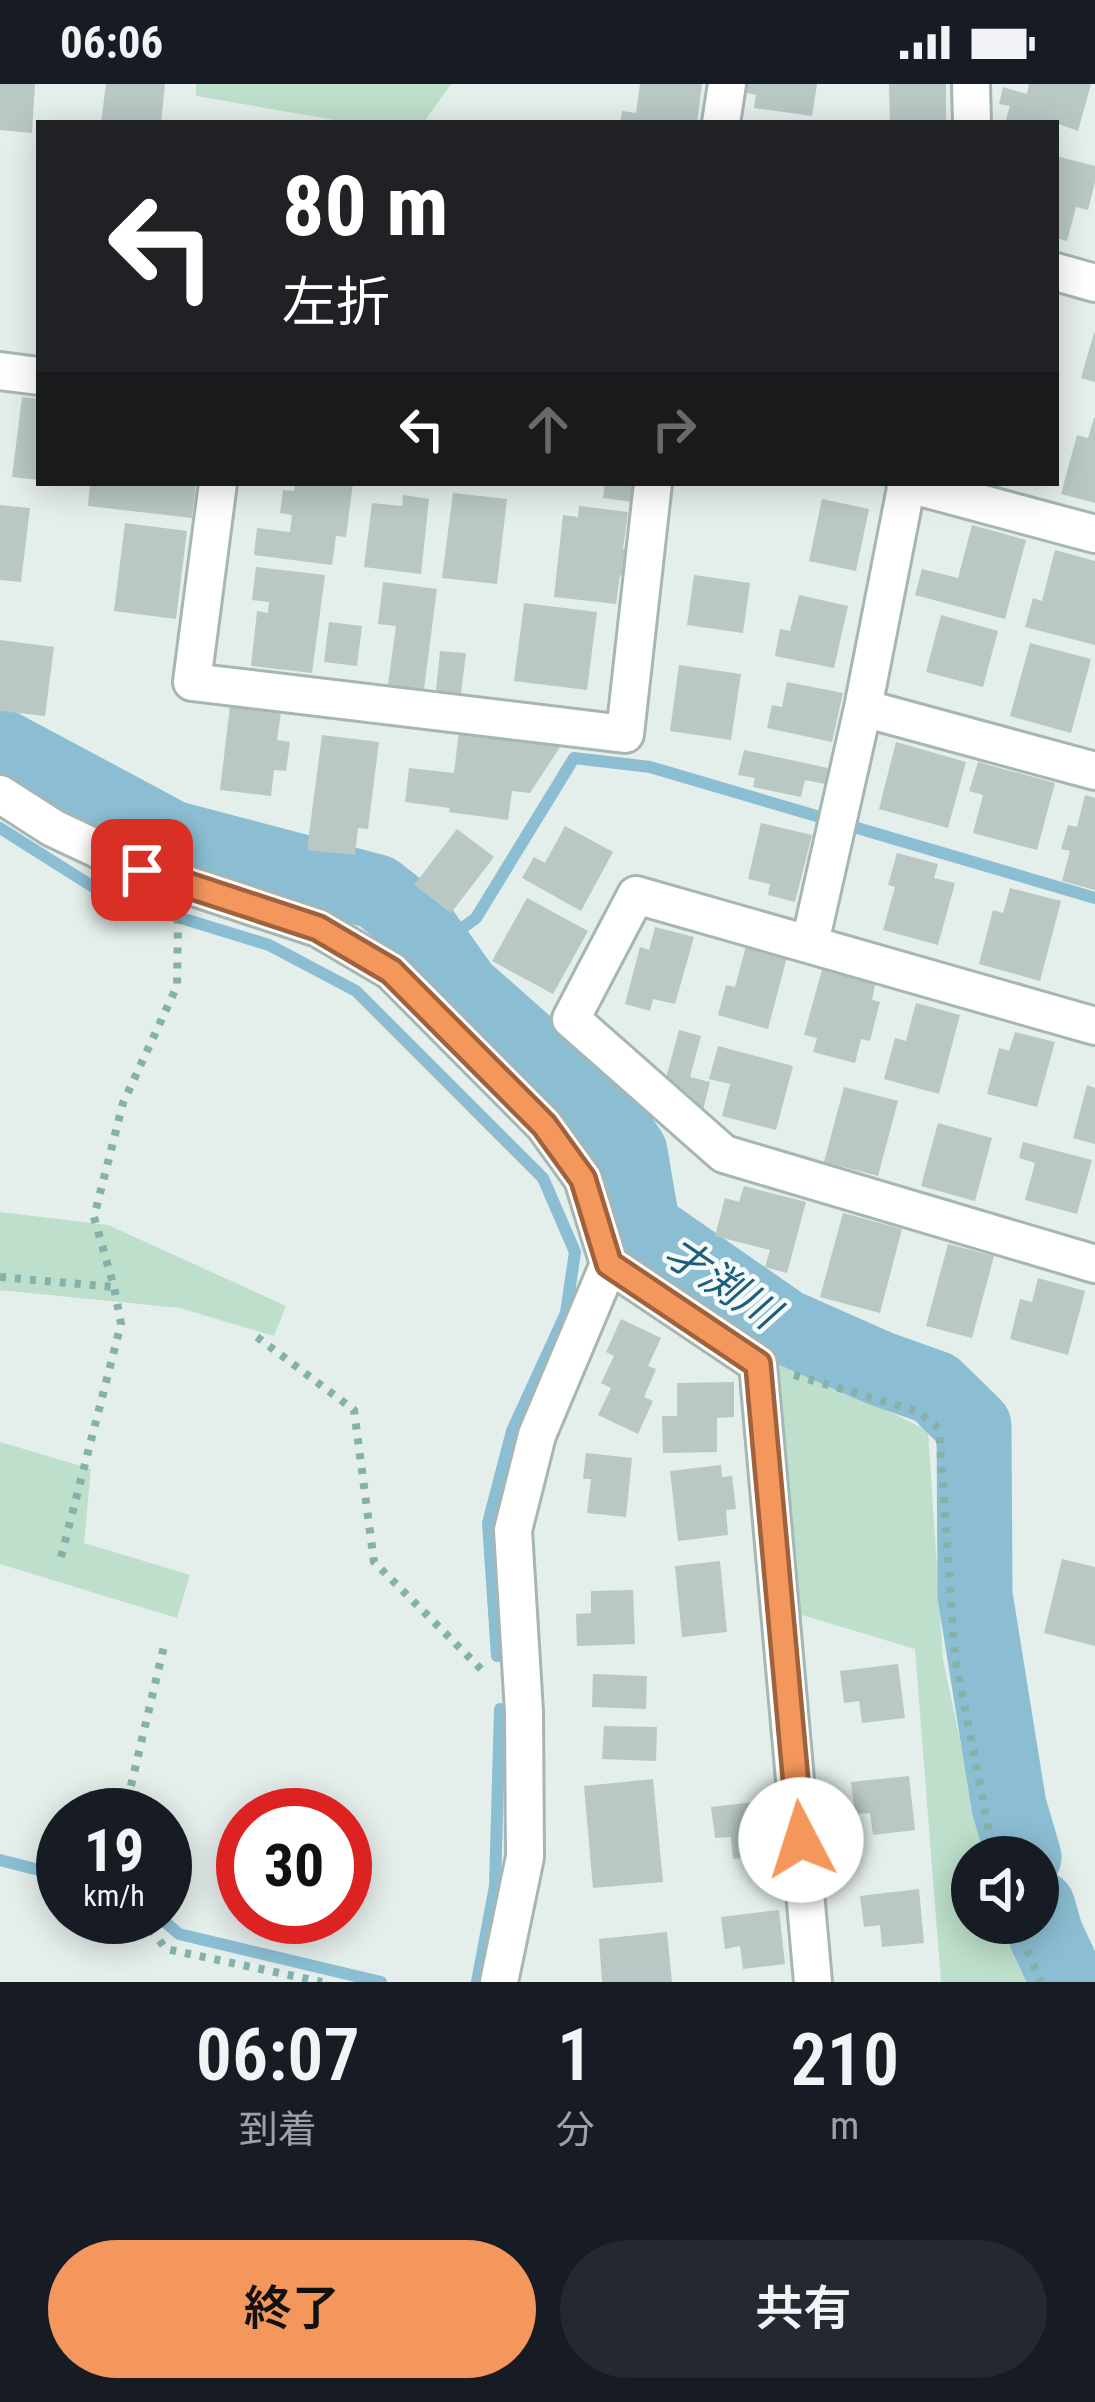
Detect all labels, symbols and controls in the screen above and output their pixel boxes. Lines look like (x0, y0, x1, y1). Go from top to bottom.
text: 06:06 (60, 16, 163, 69)
text: 80 m (282, 157, 449, 256)
icon: left (84, 168, 240, 324)
text: 左折 (282, 271, 390, 334)
icon: left (389, 396, 455, 462)
icon: ahead (515, 396, 581, 462)
icon: right (641, 396, 707, 462)
pin (91, 819, 193, 921)
icon: arrive (109, 837, 175, 903)
water label: 才渕川 (656, 1227, 791, 1340)
position arrow (738, 1777, 864, 1903)
speed limit sign: 30 (216, 1788, 372, 1944)
text: 19 (84, 1815, 144, 1886)
map controls (951, 1836, 1059, 1944)
button: sound (951, 1836, 1059, 1944)
text: km/h (83, 1878, 145, 1913)
text: 06:07 (196, 2013, 360, 2098)
text: 1 (557, 2013, 593, 2098)
text: 210 (790, 2018, 899, 2103)
text: m (830, 2103, 859, 2149)
text: 到着 (239, 2107, 317, 2153)
text: 分 (556, 2107, 595, 2153)
button: 終了 (48, 2240, 536, 2378)
button: 共有 (560, 2240, 1047, 2378)

